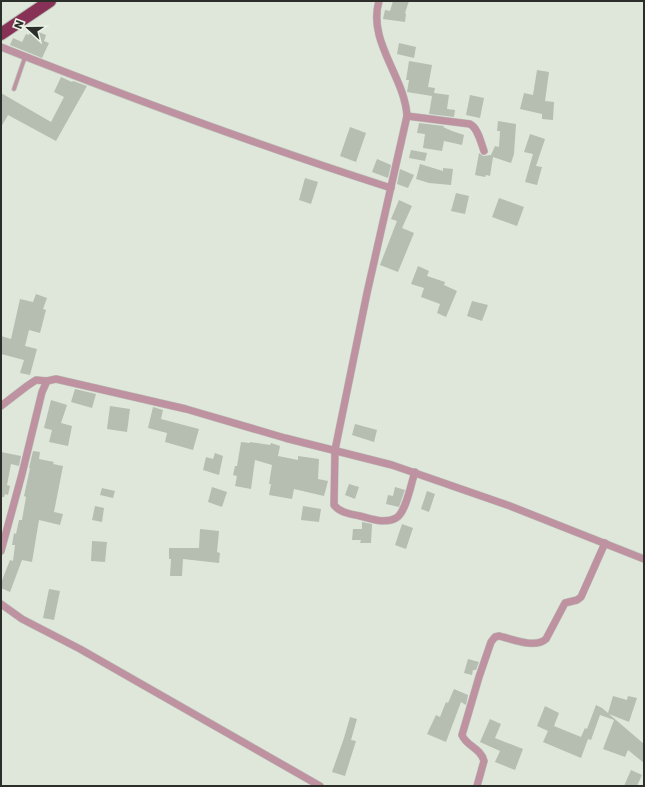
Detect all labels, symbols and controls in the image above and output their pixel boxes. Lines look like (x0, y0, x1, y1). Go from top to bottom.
north arrow (8, 8, 48, 48)
text: N (10, 18, 28, 31)

